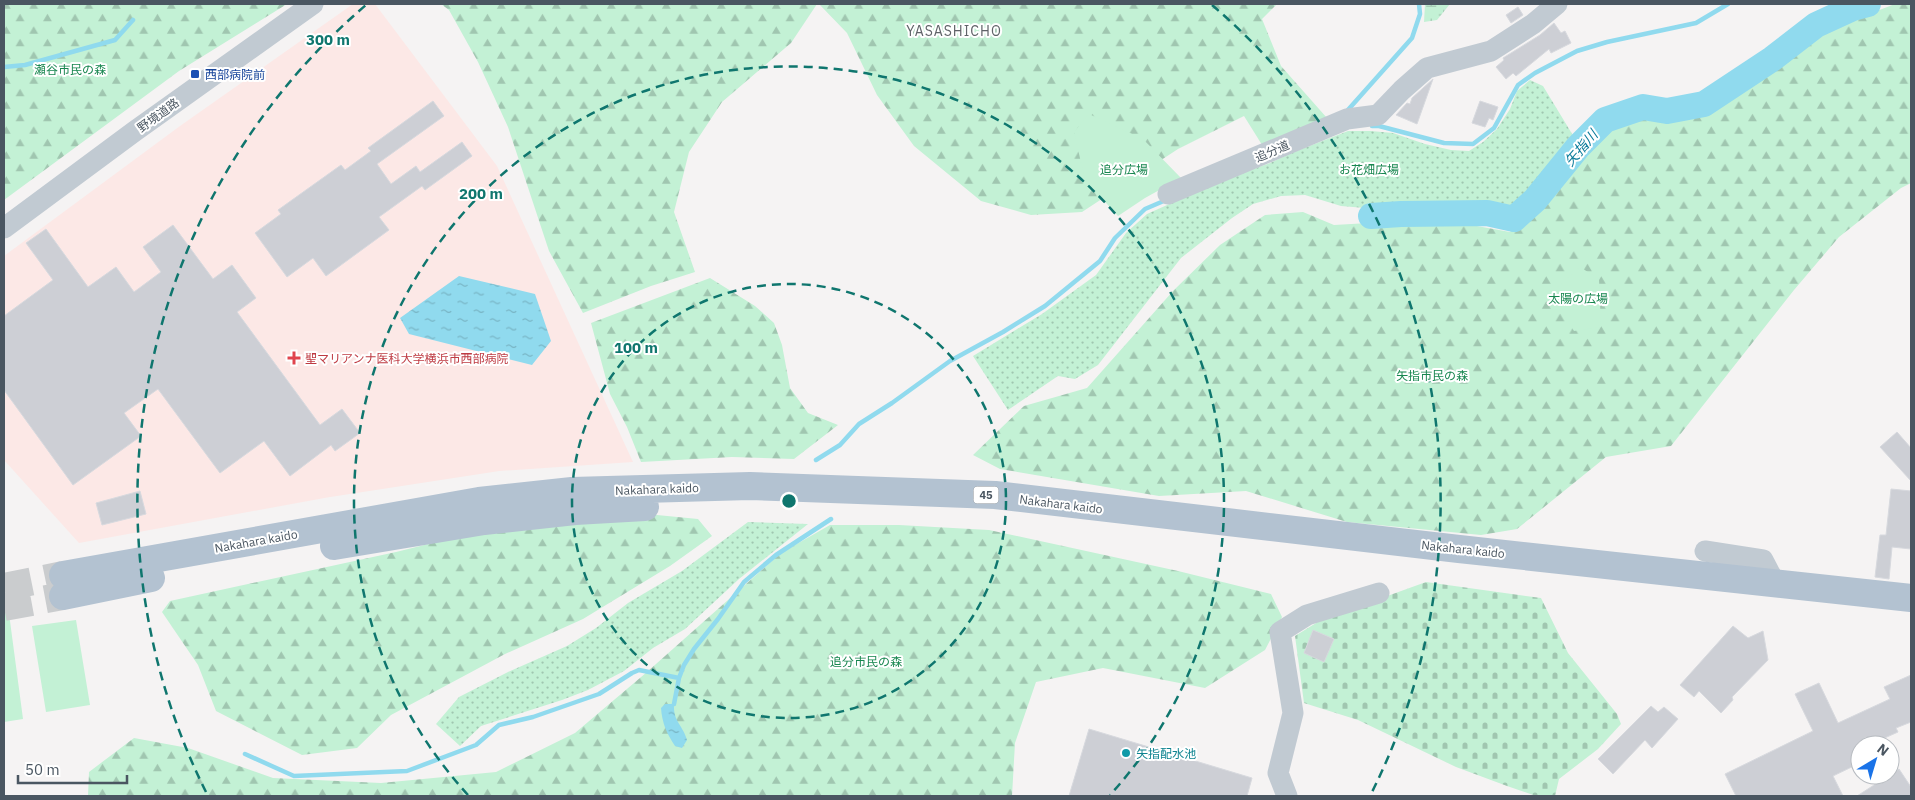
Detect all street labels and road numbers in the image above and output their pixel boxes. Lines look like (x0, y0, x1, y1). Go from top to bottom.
street label: 野境道路 (134, 95, 182, 135)
street label: 追分道 (1252, 137, 1292, 165)
street label: Nakahara kaido (615, 480, 699, 498)
road number: 45 (974, 486, 998, 504)
street label: Nakahara kaido (1019, 491, 1104, 517)
street label: Nakahara kaido (213, 526, 299, 556)
street label: Nakahara kaido (1421, 537, 1506, 561)

